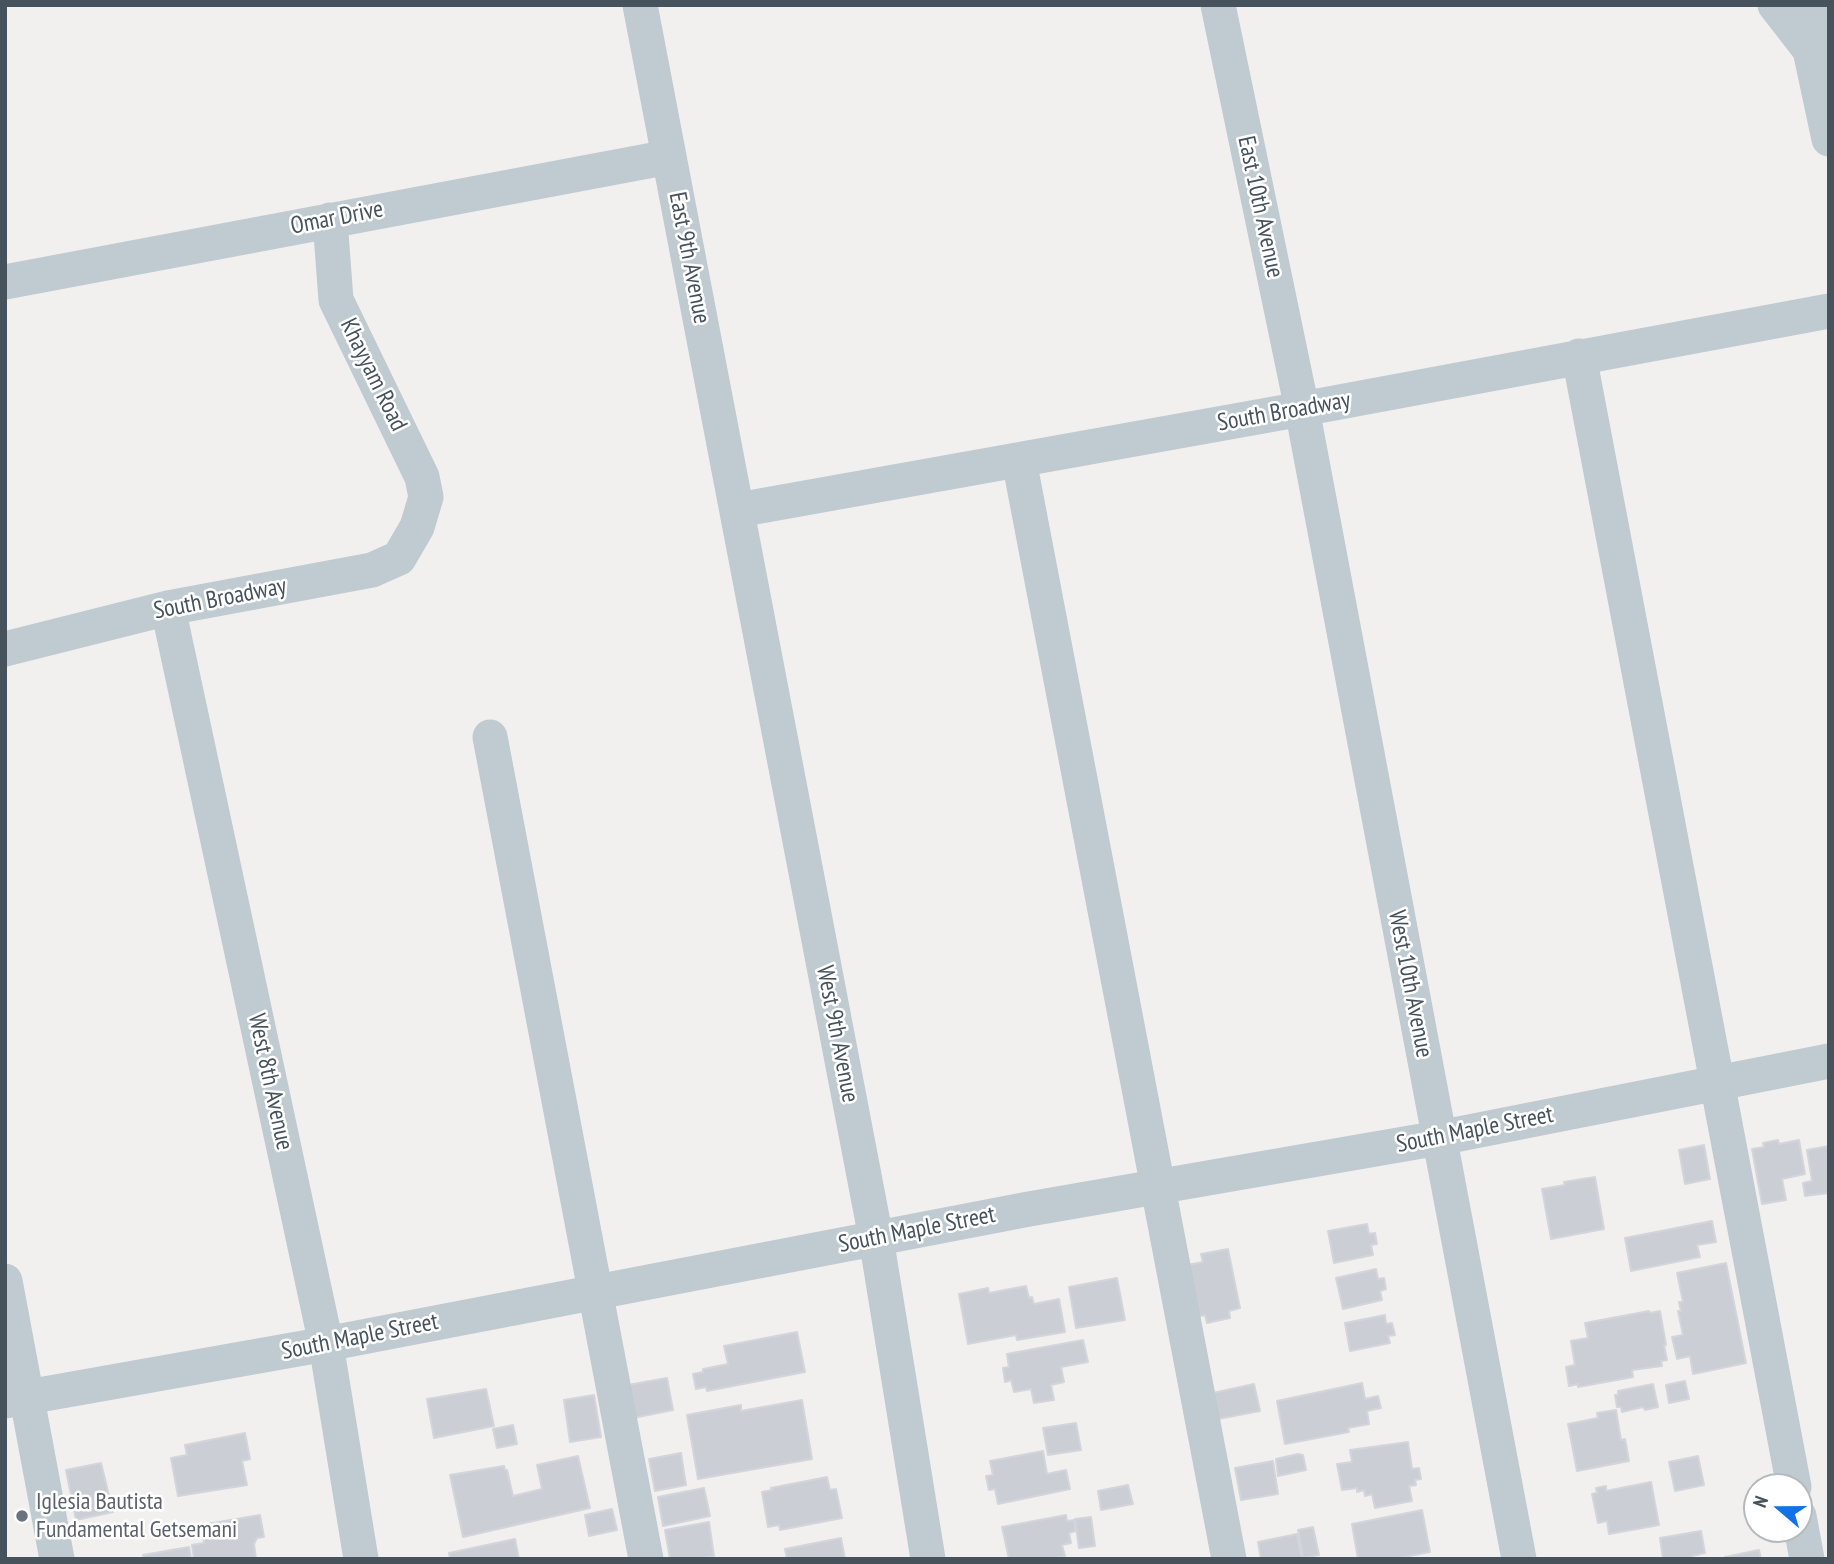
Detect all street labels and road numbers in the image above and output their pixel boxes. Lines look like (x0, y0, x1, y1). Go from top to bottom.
street label: East 10th Avenue (1231, 133, 1289, 281)
street label: East 9th Avenue (662, 190, 716, 326)
street label: Omar Drive (288, 195, 386, 241)
street label: Khayyam Road (333, 314, 413, 436)
street label: South Broadway (1215, 386, 1353, 438)
street label: South Broadway (151, 572, 289, 626)
street label: West 10th Avenue (1382, 908, 1438, 1060)
street label: West 9th Avenue (810, 963, 864, 1105)
street label: West 8th Avenue (241, 1011, 299, 1153)
street label: South Maple Street (1394, 1101, 1556, 1159)
street label: South Maple Street (836, 1201, 998, 1259)
street label: South Maple Street (279, 1308, 441, 1366)

